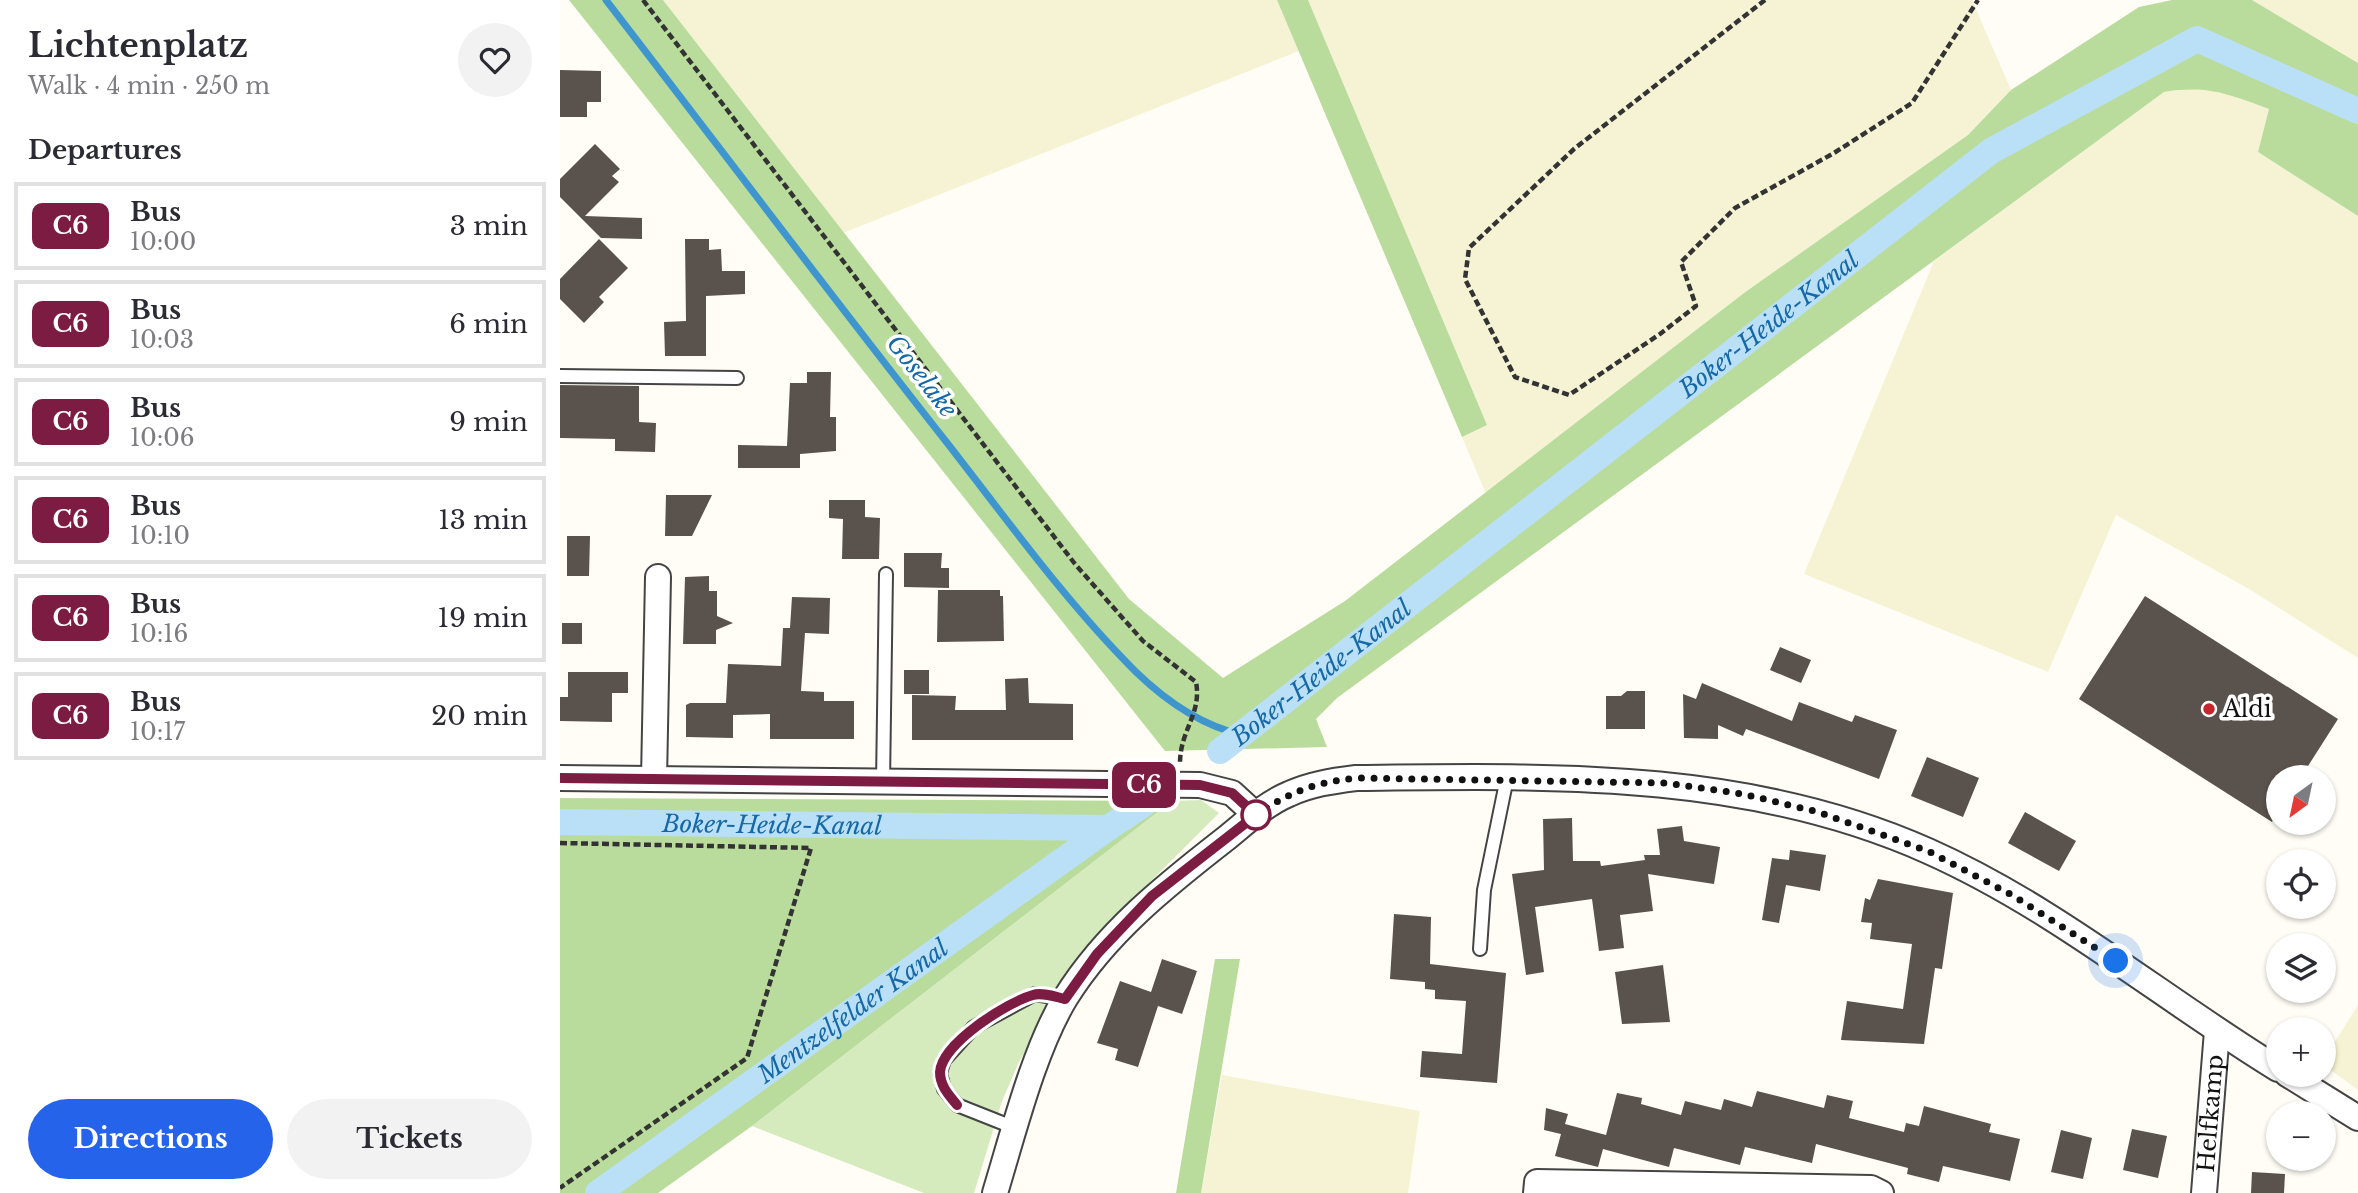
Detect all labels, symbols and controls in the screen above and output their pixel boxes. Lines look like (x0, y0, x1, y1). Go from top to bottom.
button: heart (458, 23, 532, 97)
text: Lichtenplatz (28, 25, 248, 66)
text: Walk · 4 min · 250 m (28, 72, 270, 100)
text: Departures (28, 134, 182, 166)
text: Bus (130, 196, 181, 228)
text: 3 min (450, 210, 528, 242)
text: C6 (53, 211, 88, 240)
text: 10:00 (130, 228, 196, 256)
water label: Boker-Heide-Kanal (1672, 245, 1865, 404)
text: Bus (130, 294, 181, 326)
text: 6 min (449, 308, 528, 340)
text: C6 (53, 309, 88, 338)
text: 10:03 (130, 326, 194, 354)
water label: Goselake (881, 329, 963, 423)
text: Bus (130, 392, 181, 424)
text: 9 min (449, 406, 528, 438)
text: C6 (53, 407, 88, 436)
text: 10:06 (130, 424, 194, 452)
text: Bus (130, 490, 181, 522)
text: 13 min (438, 504, 528, 536)
text: C6 (53, 505, 88, 534)
text: 10:10 (130, 522, 190, 550)
text: Bus (130, 588, 181, 620)
water label: Boker-Heide-Kanal (1225, 593, 1417, 752)
text: 19 min (438, 602, 528, 634)
text: C6 (53, 603, 88, 632)
text: 10:16 (130, 620, 188, 648)
text: Bus (130, 686, 181, 718)
place label: Aldi (2222, 695, 2272, 723)
text: 20 min (431, 700, 528, 732)
text: C6 (53, 701, 88, 730)
marker: Aldi (2201, 701, 2217, 717)
text: 10:17 (130, 718, 185, 746)
line badge: C6 (1112, 762, 1176, 808)
north arrow (2266, 765, 2336, 835)
map controls (2266, 765, 2336, 1171)
text: C6 (1126, 770, 1162, 799)
unlabelled marker (1241, 800, 1271, 830)
water label: Boker-Heide-Kanal (661, 809, 883, 840)
button: locate (2266, 849, 2336, 919)
water label: Mentzelfelder Kanal (751, 933, 954, 1089)
button: layers (2266, 933, 2336, 1003)
your location (2098, 943, 2133, 978)
button: + (2266, 1017, 2336, 1087)
street label: Helfkamp (2192, 1053, 2229, 1173)
button: Directions (28, 1099, 273, 1179)
button: Tickets (287, 1099, 532, 1179)
button: − (2266, 1101, 2336, 1171)

